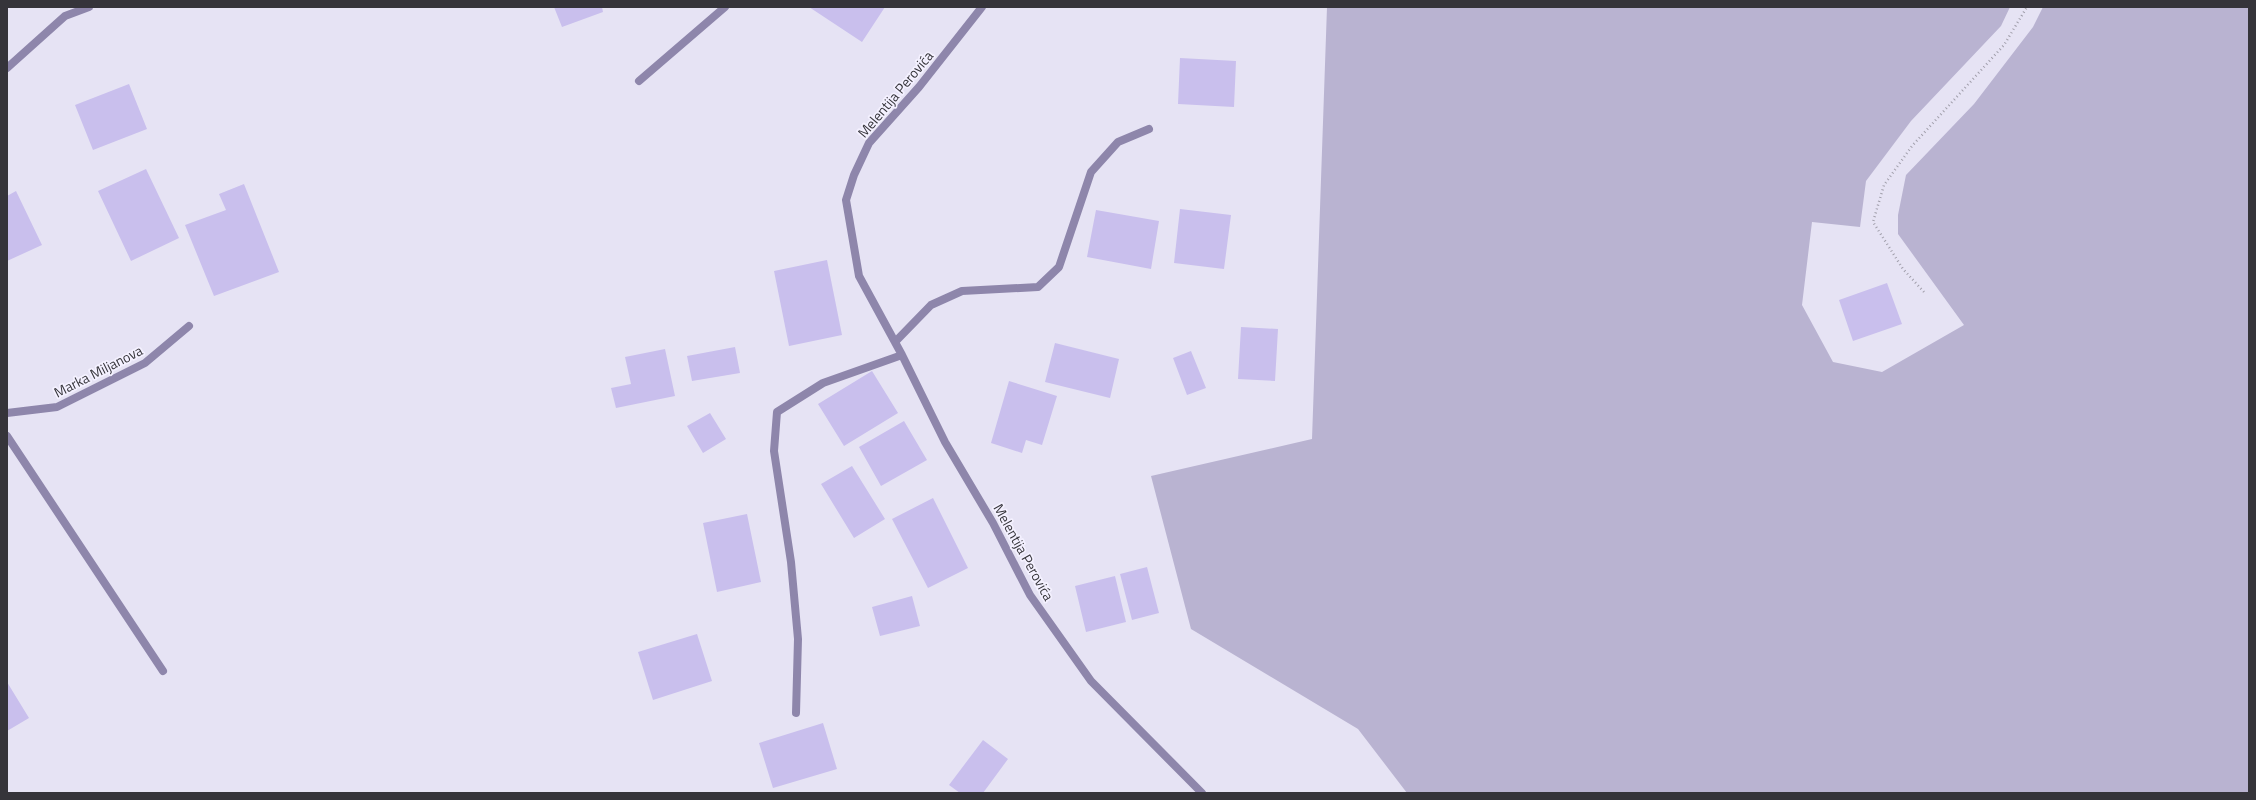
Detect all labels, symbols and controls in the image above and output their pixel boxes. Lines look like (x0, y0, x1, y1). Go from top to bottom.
street label: Melentija Perovića (852, 46, 938, 142)
street label: Marka Miljanova (50, 340, 146, 402)
street label: Melentija Perovića (989, 500, 1059, 604)

